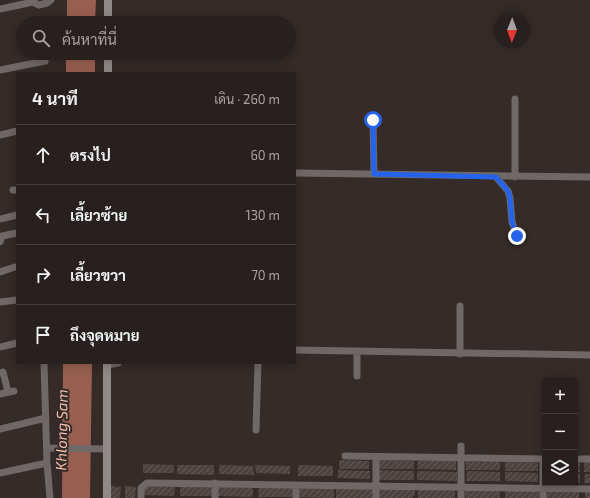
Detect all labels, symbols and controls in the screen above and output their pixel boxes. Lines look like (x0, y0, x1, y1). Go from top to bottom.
north arrow (494, 12, 530, 48)
search box (16, 16, 296, 60)
icon: search (30, 27, 52, 49)
text: ค้นหาที่นี่ (62, 30, 117, 48)
text: 4 นาที (32, 88, 78, 108)
text: เดิน · 260 m (214, 91, 280, 107)
route start (364, 111, 382, 129)
icon: ahead (32, 144, 54, 166)
text: ตรงไป (70, 146, 111, 164)
text: 60 m (250, 147, 280, 163)
icon: left (32, 204, 54, 226)
text: เลี้ยวซ้าย (70, 206, 127, 224)
text: 130 m (245, 207, 280, 223)
route end (508, 227, 526, 245)
icon: right (32, 264, 54, 286)
text: เลี้ยวขวา (70, 266, 126, 284)
text: 70 m (251, 267, 280, 283)
icon: arrive (32, 324, 54, 346)
text: ถึงจุดหมาย (70, 326, 140, 344)
map controls (542, 378, 578, 486)
button: + (542, 378, 578, 414)
water label: Khlong Sam (51, 389, 71, 471)
button: − (542, 414, 578, 450)
button: layers (542, 450, 578, 486)

